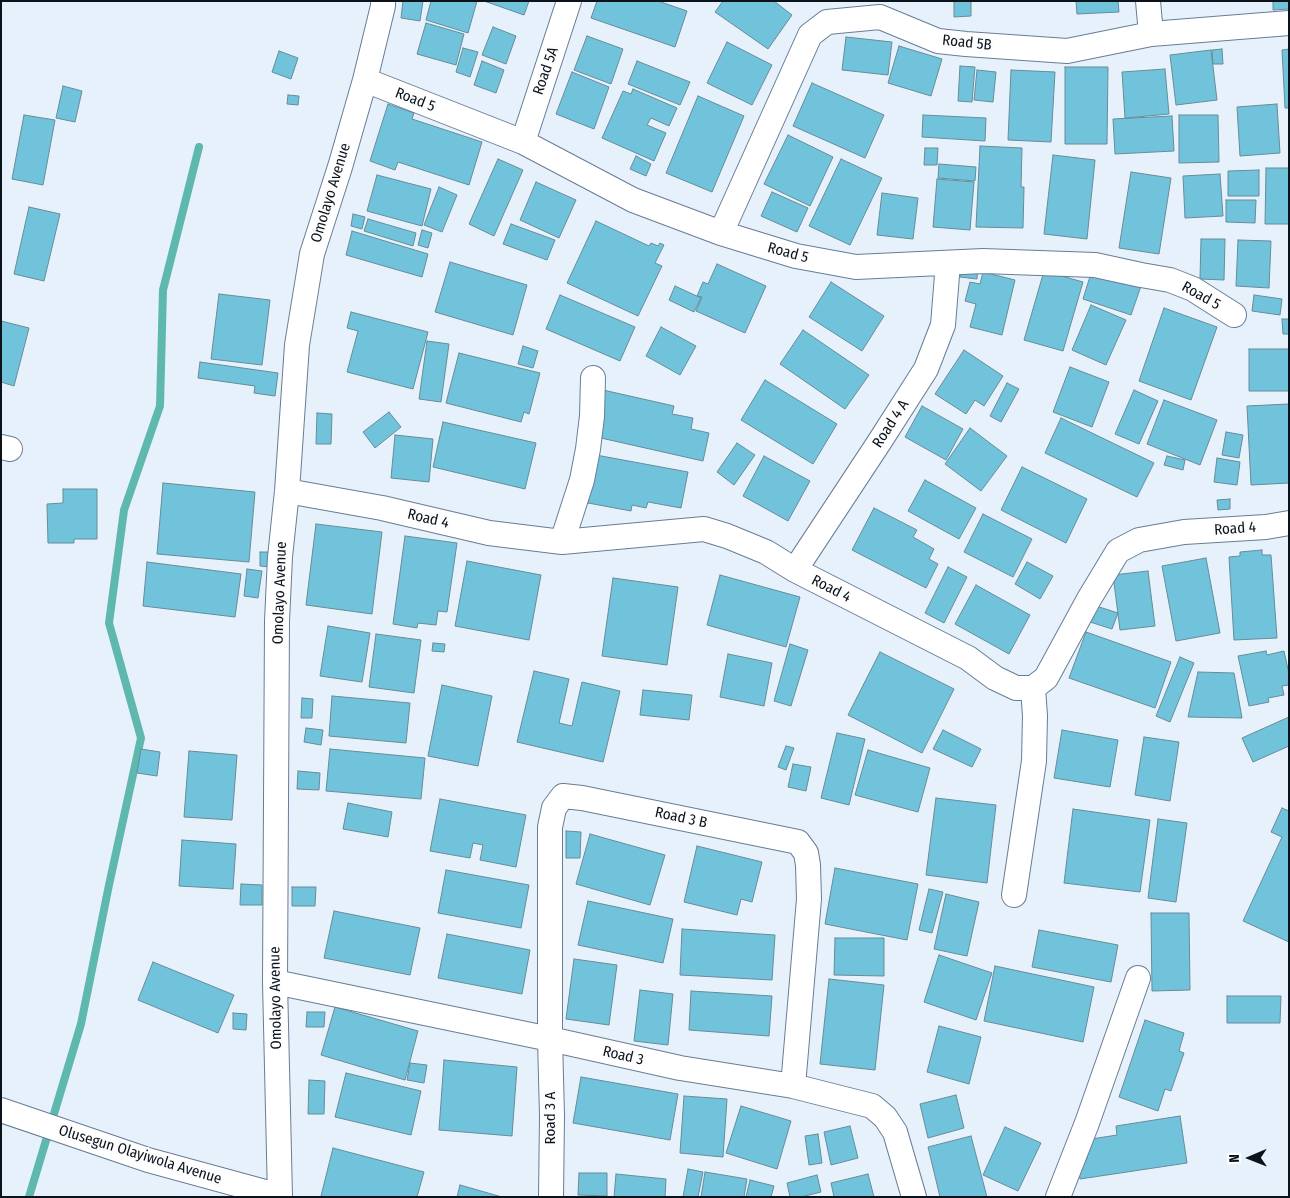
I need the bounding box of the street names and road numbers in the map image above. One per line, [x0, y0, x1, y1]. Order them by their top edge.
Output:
street label: Road 5B [941, 31, 993, 55]
street label: Road 5A [529, 45, 563, 97]
street label: Road 5 [392, 84, 438, 116]
street label: Omolayo Avenue [307, 141, 355, 245]
street label: Road 5 [766, 239, 810, 267]
street label: Road 5 [1178, 278, 1224, 314]
street label: Road 4 A [869, 397, 913, 451]
street label: Road 4 [406, 506, 450, 532]
street label: Road 4 [1213, 519, 1257, 539]
street label: Omolayo Avenue [269, 541, 291, 645]
street label: Road 4 [808, 571, 854, 607]
street label: Road 3 B [653, 804, 709, 832]
street label: Omolayo Avenue [266, 946, 286, 1050]
street label: Road 3 [601, 1043, 645, 1069]
street label: Road 3 A [542, 1092, 560, 1144]
street label: Olusegun Olayiwola Avenue [56, 1122, 224, 1188]

